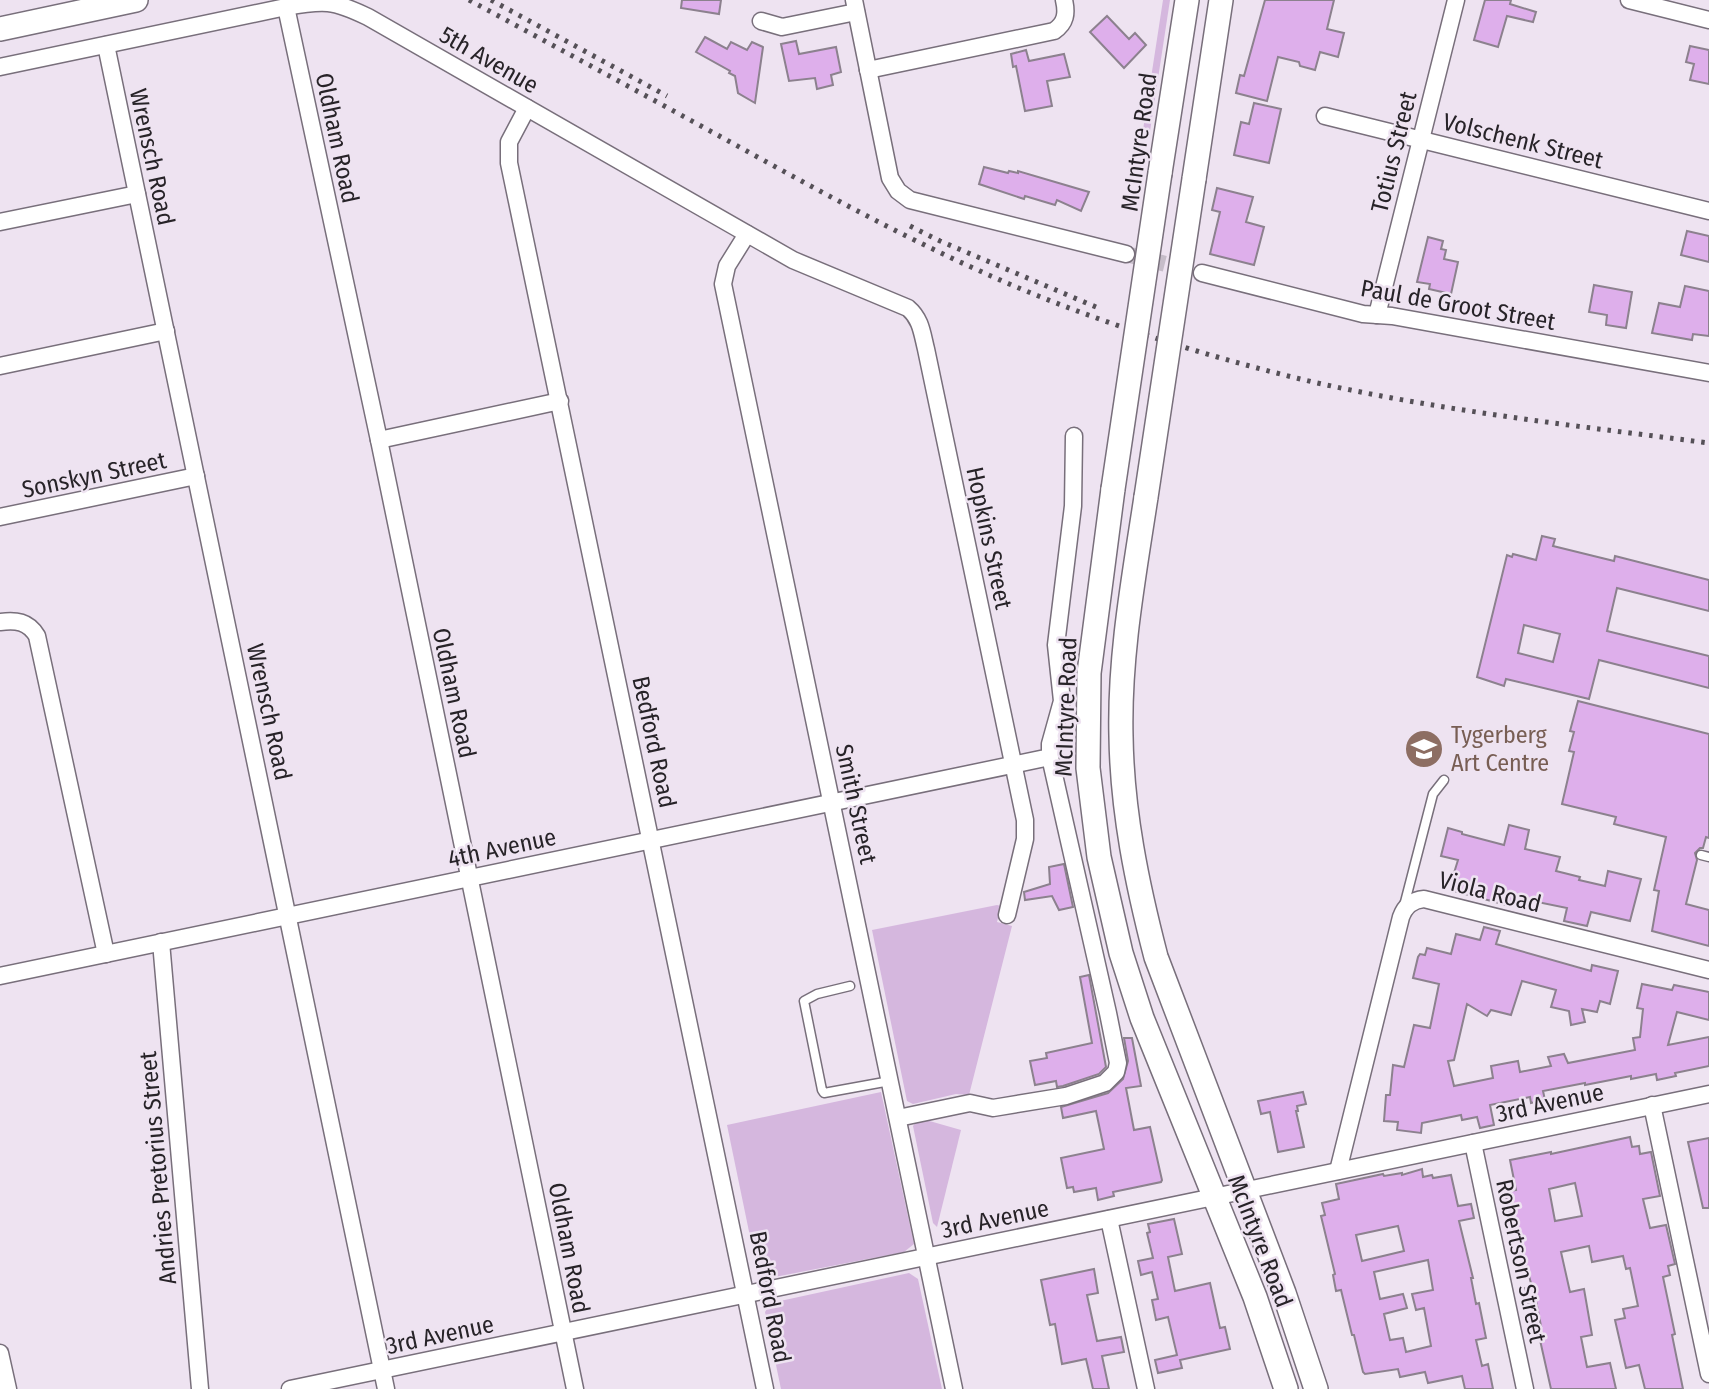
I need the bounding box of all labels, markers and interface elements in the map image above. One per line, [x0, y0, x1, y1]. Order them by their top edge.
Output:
street label: 5th Avenue [435, 21, 543, 99]
street label: Oldham Road [310, 70, 364, 206]
street label: McIntyre Road [1115, 71, 1163, 213]
street label: Wrensch Road [124, 86, 180, 228]
street label: Totius Street [1365, 88, 1423, 215]
street label: Volschenk Street [1440, 108, 1606, 174]
street label: Paul de Groot Street [1358, 274, 1558, 336]
street label: Sonskyn Street [19, 446, 169, 504]
street label: Hopkins Street [960, 464, 1018, 612]
street label: Oldham Road [427, 625, 481, 761]
street label: McIntyre Road [1050, 637, 1082, 777]
street label: Wrensch Road [241, 641, 297, 783]
street label: Bedford Road [626, 674, 682, 810]
place label: Tygerberg Art Centre [1451, 721, 1549, 777]
school or university icon: Tygerberg Art Centre [1403, 728, 1445, 770]
street label: Smith Street [830, 742, 882, 867]
street label: 4th Avenue [445, 823, 559, 873]
street label: Viola Road [1436, 866, 1544, 918]
street label: Andries Pretorius Street [134, 1050, 182, 1286]
street label: 3rd Avenue [1494, 1078, 1606, 1128]
street label: McIntyre Road [1222, 1171, 1298, 1311]
street label: Robertson Street [1490, 1177, 1552, 1345]
street label: Oldham Road [543, 1180, 595, 1316]
street label: 3rd Avenue [939, 1194, 1051, 1244]
street label: Bedford Road [744, 1229, 796, 1365]
street label: 3rd Avenue [384, 1310, 496, 1360]

